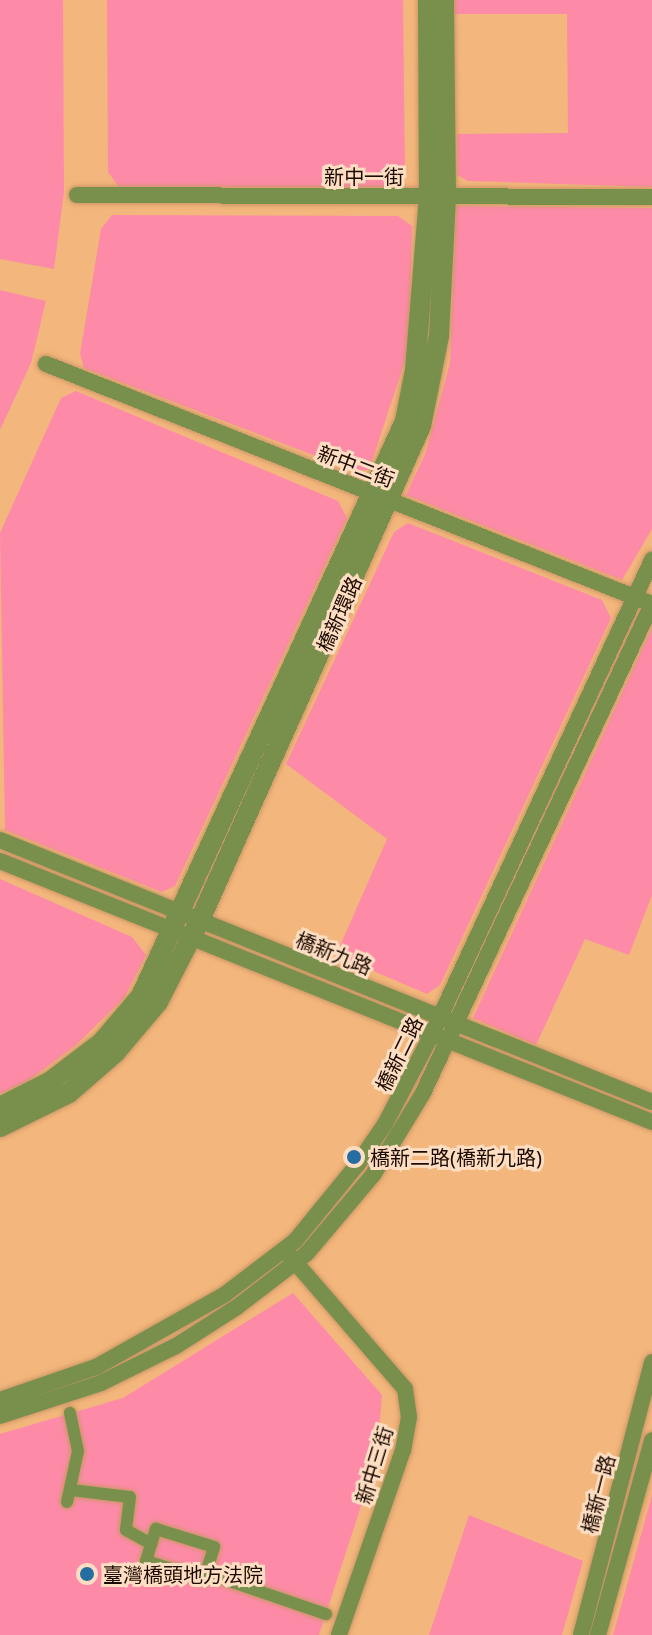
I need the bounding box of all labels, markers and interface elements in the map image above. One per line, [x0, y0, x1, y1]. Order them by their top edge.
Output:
street label: 新中一街 [324, 164, 404, 188]
street label: 新中二街 [314, 440, 398, 492]
street label: 橋新環路 [312, 573, 366, 655]
street label: 橋新九路 [292, 927, 376, 979]
street label: 橋新二路 [371, 1013, 427, 1095]
place label: 橋新二路(橋新九路) [370, 1145, 542, 1169]
marker: 橋新二路(橋新九路) [345, 1148, 363, 1166]
street label: 新中三街 [351, 1423, 397, 1507]
street label: 橋新一路 [577, 1452, 619, 1536]
place label: 臺灣橋頭地方法院 [103, 1562, 263, 1586]
marker: 臺灣橋頭地方法院 [78, 1565, 96, 1583]

